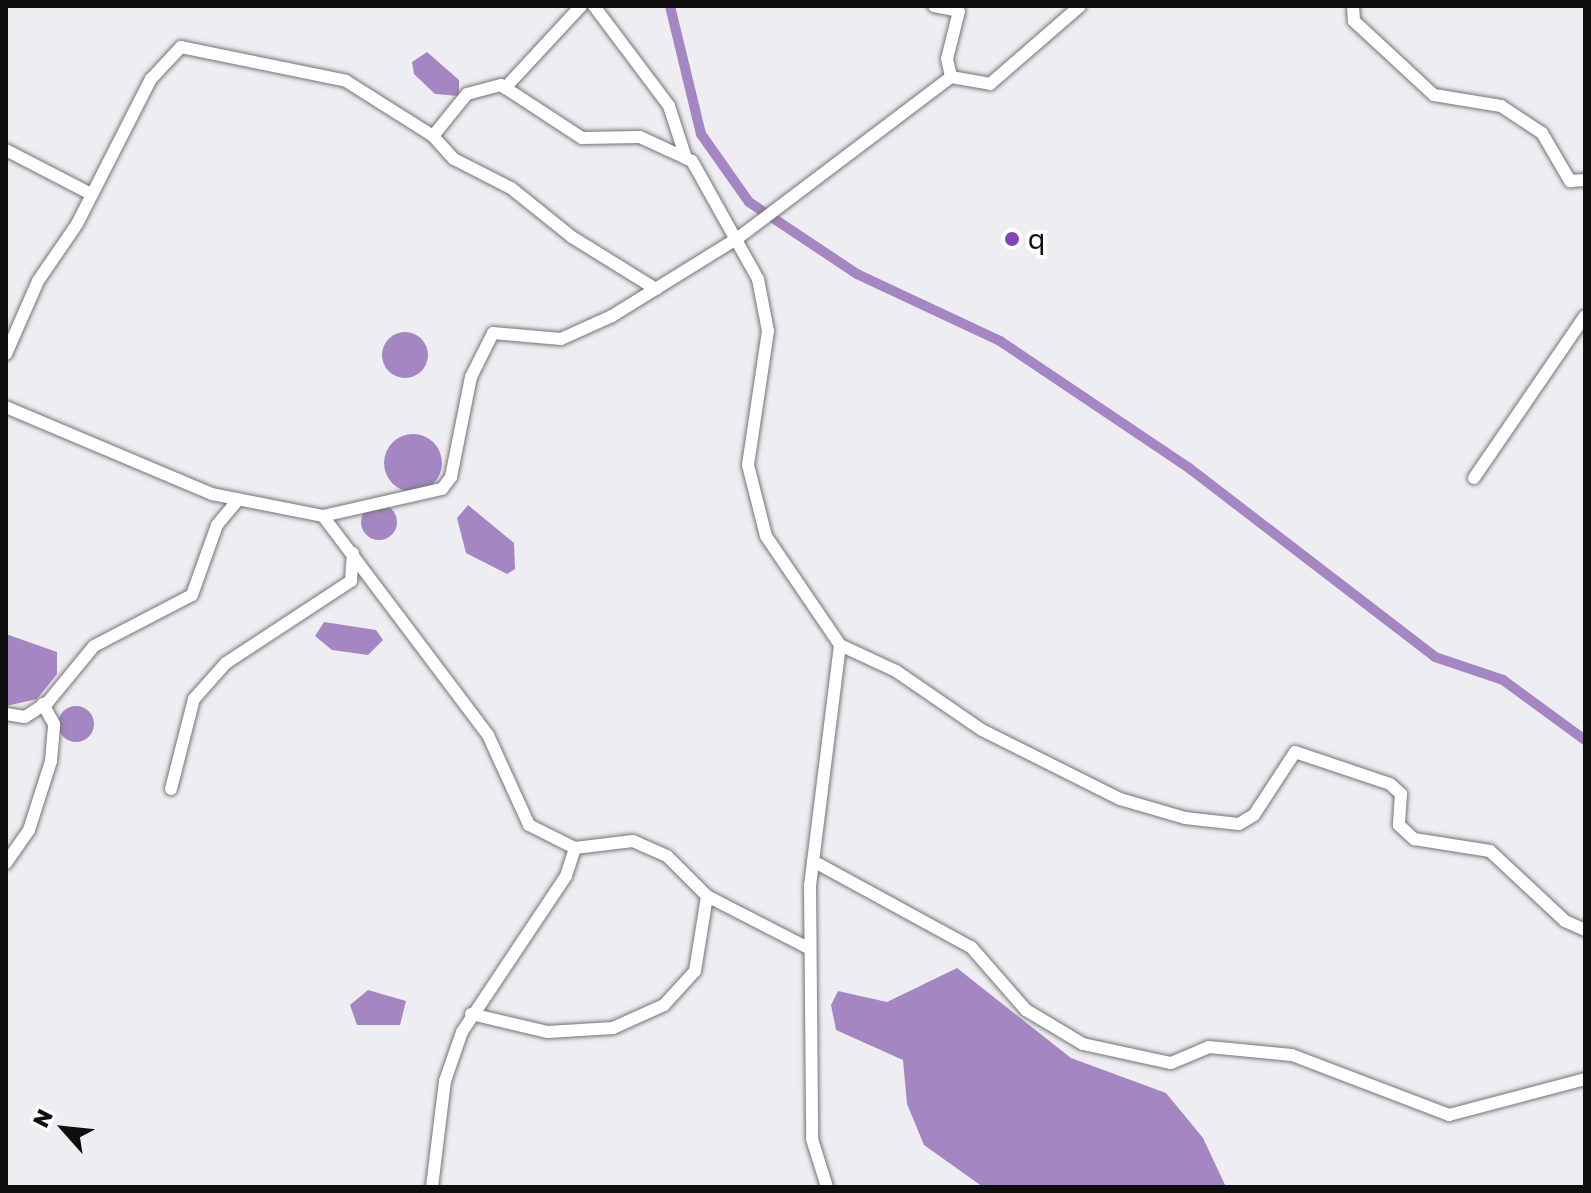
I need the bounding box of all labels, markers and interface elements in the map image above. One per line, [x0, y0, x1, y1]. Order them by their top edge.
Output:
place label: q [1028, 222, 1045, 256]
marker: q [1003, 230, 1021, 248]
north arrow [24, 1089, 104, 1169]
text: N [26, 1104, 58, 1131]

